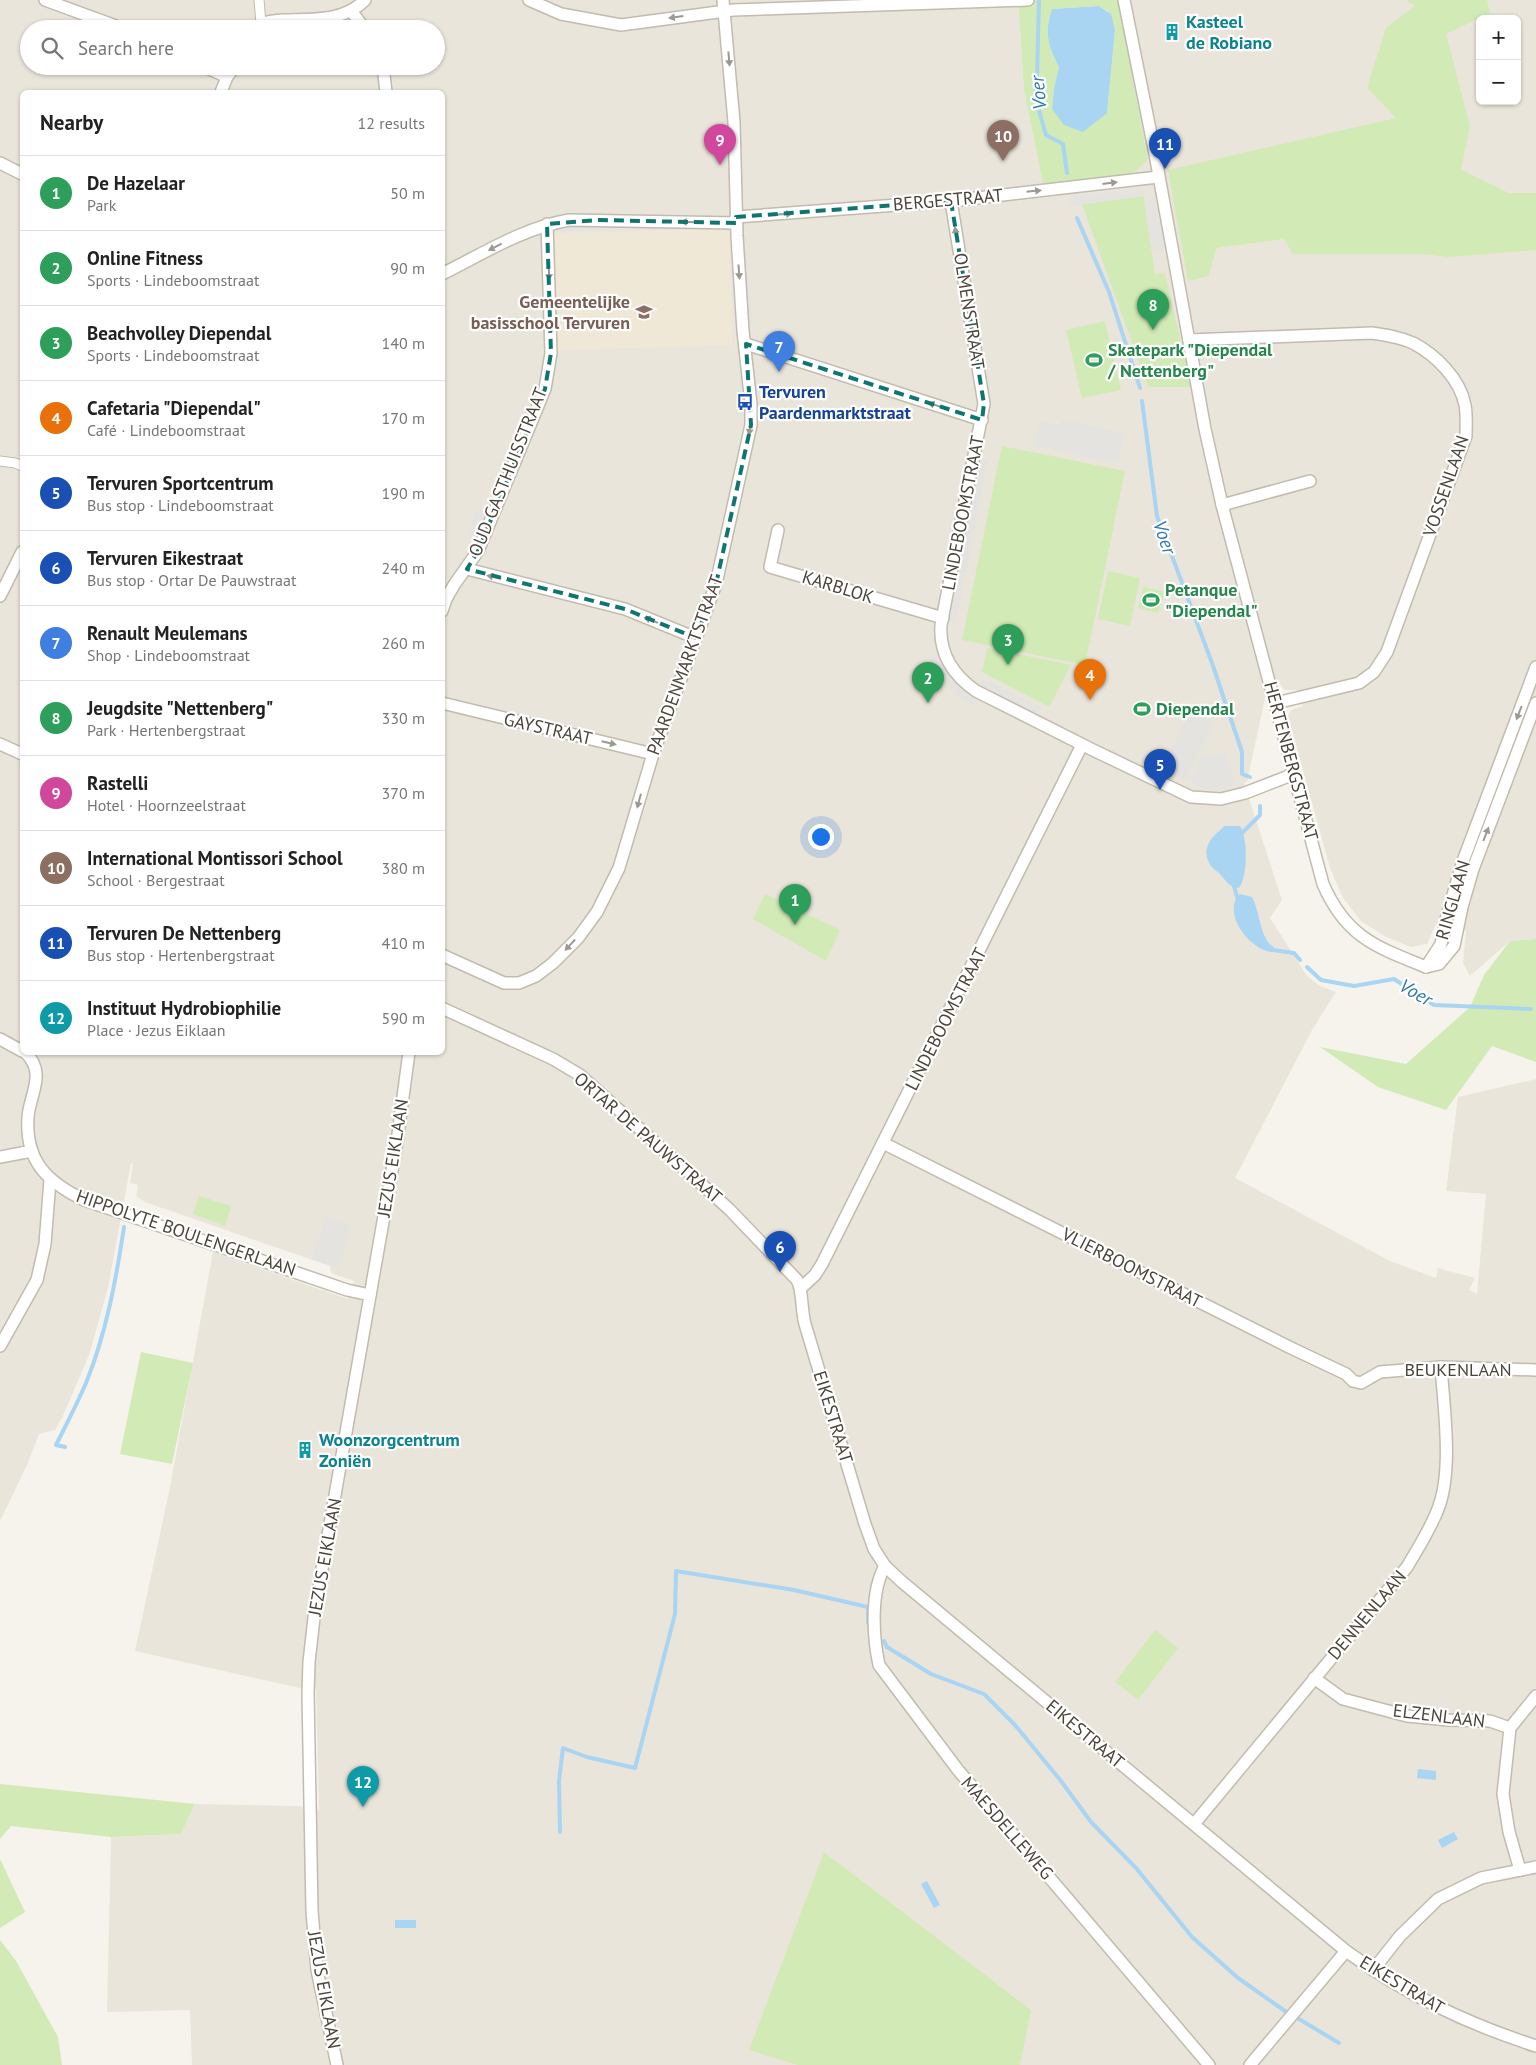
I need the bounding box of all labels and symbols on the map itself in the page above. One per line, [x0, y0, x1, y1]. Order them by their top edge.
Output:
place label: Kasteel de Robiano [1186, 10, 1272, 54]
one-way arrow [668, 13, 684, 21]
building icon: Kasteel de Robiano [1162, 22, 1182, 42]
one-way arrow [725, 52, 733, 68]
water label: Voer [1024, 73, 1051, 111]
pin: 10 [987, 120, 1019, 161]
pin: 9 [704, 124, 736, 165]
pin: 11 [1149, 128, 1181, 169]
one-way arrow [1102, 179, 1118, 187]
street label: BERGESTRAAT [892, 183, 1004, 216]
one-way arrow [1026, 187, 1042, 195]
one-way arrow [777, 209, 793, 217]
one-way arrow [679, 218, 695, 226]
one-way arrow [952, 226, 960, 242]
one-way arrow [488, 243, 502, 251]
street label: OLMENSTRAAT [949, 251, 990, 371]
one-way arrow [735, 264, 743, 280]
one-way arrow [545, 265, 553, 281]
pin: 8 [1137, 289, 1169, 330]
place label: Gemeentelijke basisschool Tervuren [471, 290, 630, 334]
school or university icon: Gemeentelijke basisschool Tervuren [634, 302, 654, 322]
pin: 7 [763, 331, 795, 372]
place label: Skatepark "Diependal / Nettenberg" [1107, 338, 1273, 382]
sports icon: Skatepark "Diependal / Nettenberg" [1084, 350, 1104, 370]
place label: Tervuren Paardenmarktstraat [759, 380, 912, 424]
street label: OUD GASTHUISSTRAAT [463, 384, 552, 560]
bus stop icon: Tervuren Paardenmarktstraat [735, 392, 755, 412]
one-way arrow [927, 401, 942, 409]
one-way arrow [746, 420, 754, 436]
street label: VOSSENLAAN [1417, 432, 1474, 540]
street label: LINDEBOOMSTRAAT [936, 434, 989, 592]
water label: Voer [1148, 517, 1182, 559]
street label: KARBLOK [800, 565, 877, 608]
street label: PAARDENMARKTSTRAAT [641, 572, 728, 758]
one-way arrow [487, 573, 502, 581]
place label: Petanque "Diependal" [1165, 578, 1258, 622]
sports icon: Petanque "Diependal" [1141, 590, 1161, 610]
one-way arrow [644, 615, 658, 623]
pin: 3 [992, 624, 1024, 665]
pin: 4 [1074, 659, 1106, 700]
pin: 2 [912, 662, 944, 703]
street label: HERTENBERGSTRAAT [1259, 679, 1324, 843]
place label: Diependal [1156, 697, 1235, 720]
sports icon: Diependal [1132, 699, 1152, 719]
one-way arrow [1515, 705, 1522, 720]
street label: GAYSTRAAT [502, 707, 595, 750]
one-way arrow [602, 739, 617, 747]
pin: 5 [1144, 749, 1176, 790]
one-way arrow [635, 793, 643, 808]
your location [808, 824, 834, 850]
one-way arrow [1483, 827, 1491, 841]
street label: RINGLAAN [1430, 857, 1475, 942]
pin: 1 [779, 884, 811, 925]
one-way arrow [564, 939, 576, 951]
street label: LINDEBOOMSTRAAT [900, 944, 991, 1094]
water label: Voer [1395, 973, 1438, 1012]
street label: ORTAR DE PAUWSTRAAT [570, 1067, 727, 1208]
street label: JEZUS EIKLAAN [372, 1097, 413, 1220]
street label: HIPPOLYTE BOULENGERLAAN [73, 1184, 299, 1281]
street label: VLIERBOOMSTRAAT [1057, 1222, 1206, 1313]
pin: 6 [764, 1231, 796, 1272]
street label: BEUKENLAAN [1404, 1358, 1512, 1381]
street label: EIKESTRAAT [809, 1368, 858, 1466]
place label: Woonzorgcentrum Zoniën [319, 1428, 460, 1472]
building icon: Woonzorgcentrum Zoniën [295, 1440, 315, 1460]
street label: JEZUS EIKLAAN [303, 1496, 346, 1619]
street label: DENNENLAAN [1322, 1565, 1411, 1664]
street label: EIKESTRAAT [1041, 1694, 1129, 1773]
street label: ELZENLAAN [1392, 1698, 1486, 1733]
pin: 12 [347, 1766, 379, 1807]
street label: MAESDELLEWEG [956, 1771, 1058, 1884]
street label: JEZUS EIKLAAN [303, 1928, 346, 2051]
street label: EIKESTRAAT [1356, 1950, 1449, 2019]

